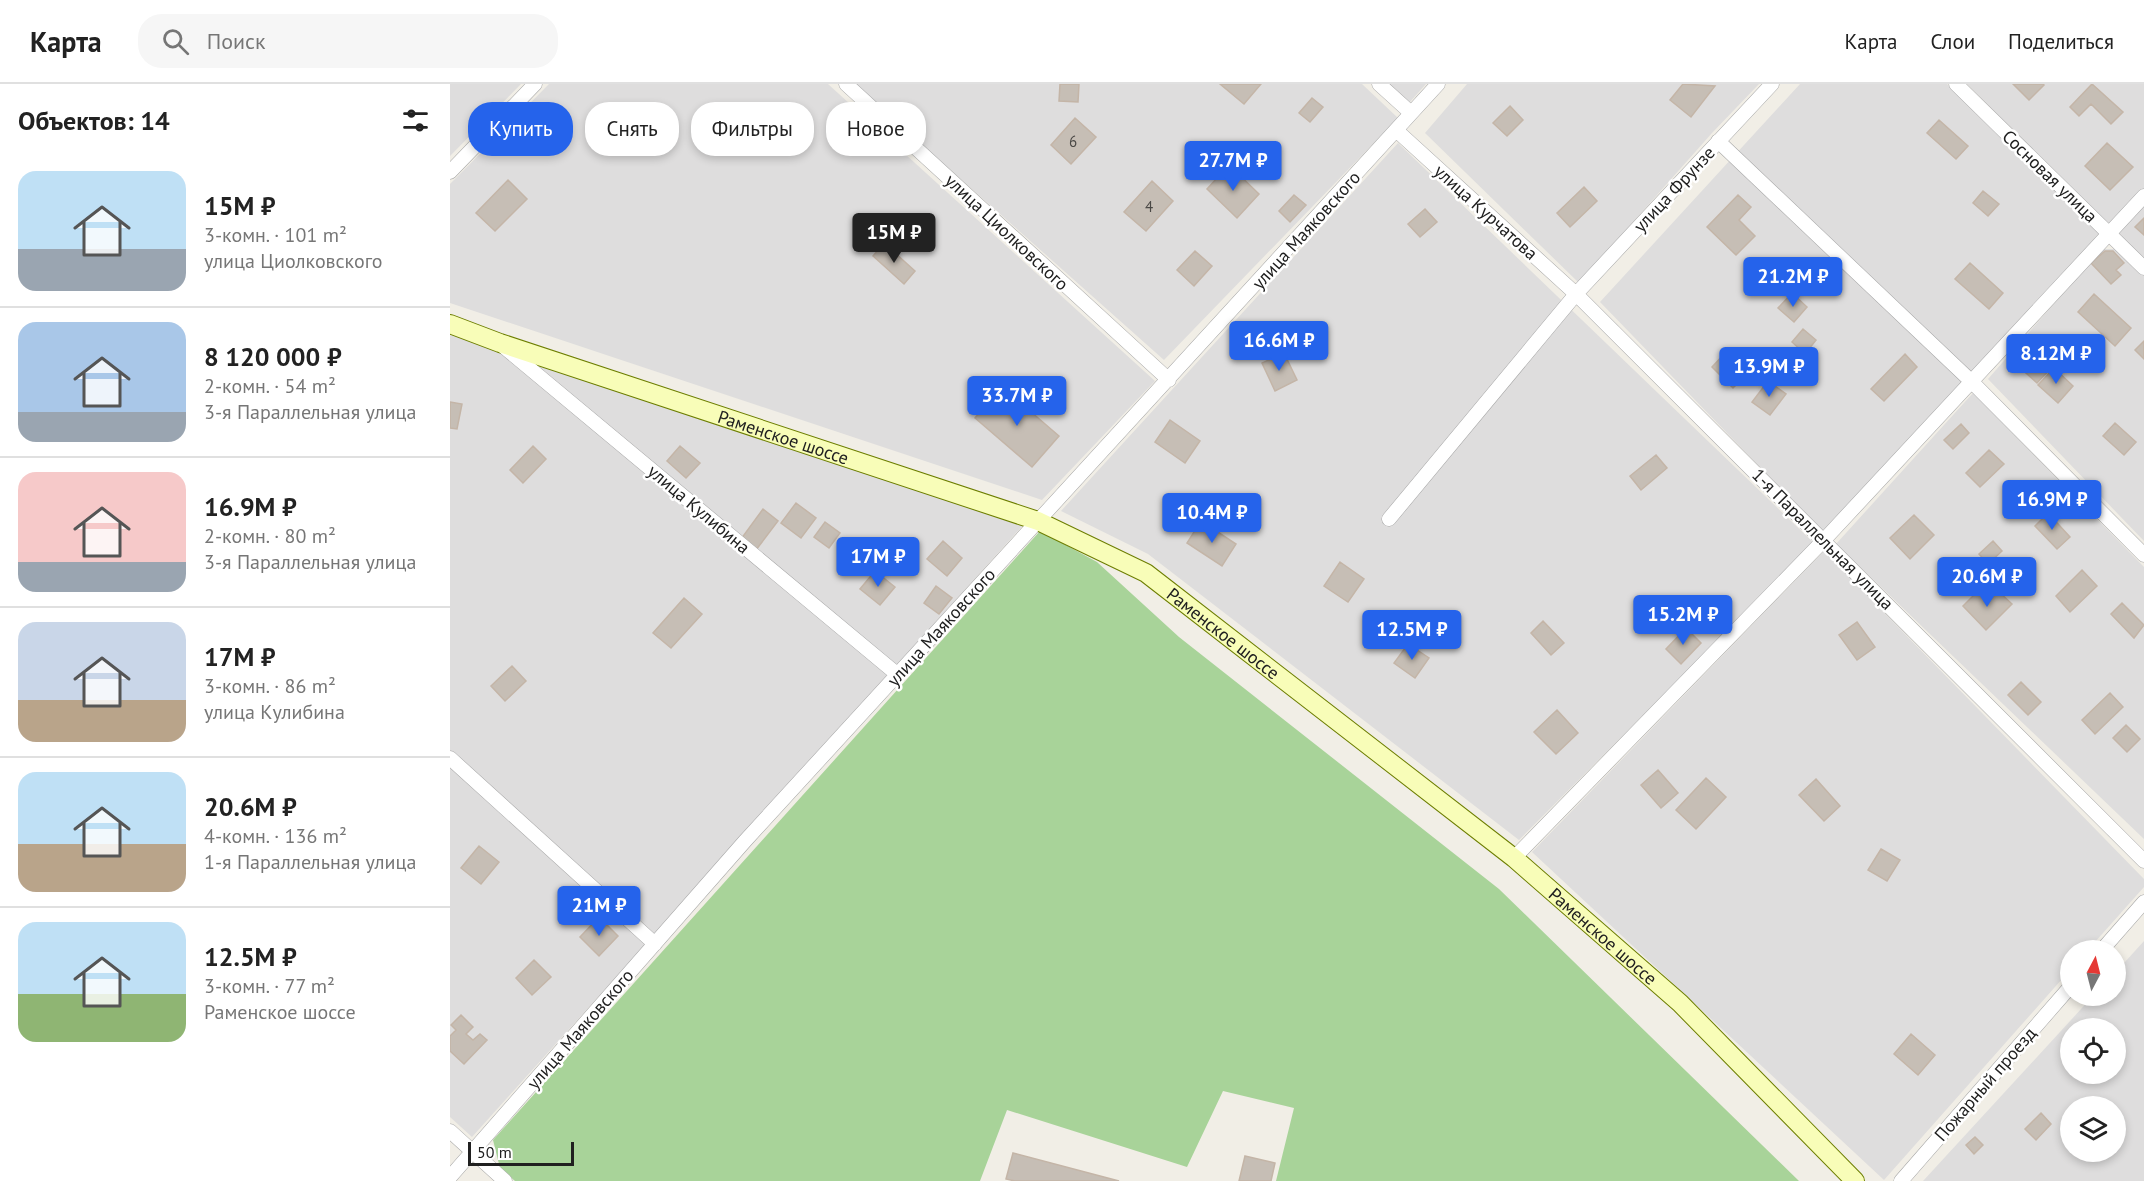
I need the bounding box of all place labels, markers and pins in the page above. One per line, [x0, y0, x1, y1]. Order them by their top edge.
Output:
pin: 27.7M ₽ [1178, 141, 1288, 192]
pin: 15M ₽ [852, 213, 936, 264]
pin: 21.2M ₽ [1738, 257, 1848, 308]
pin: 16.6M ₽ [1224, 321, 1334, 372]
pin: 8.12M ₽ [2001, 334, 2111, 385]
pin: 13.9M ₽ [1714, 347, 1824, 398]
pin: 33.7M ₽ [962, 376, 1072, 427]
pin: 16.9M ₽ [1997, 480, 2107, 531]
pin: 10.4M ₽ [1157, 493, 1267, 544]
pin: 17M ₽ [836, 537, 920, 588]
pin: 20.6M ₽ [1932, 557, 2042, 608]
pin: 15.2M ₽ [1628, 595, 1738, 646]
pin: 12.5M ₽ [1357, 610, 1467, 661]
pin: 21M ₽ [557, 886, 641, 937]

